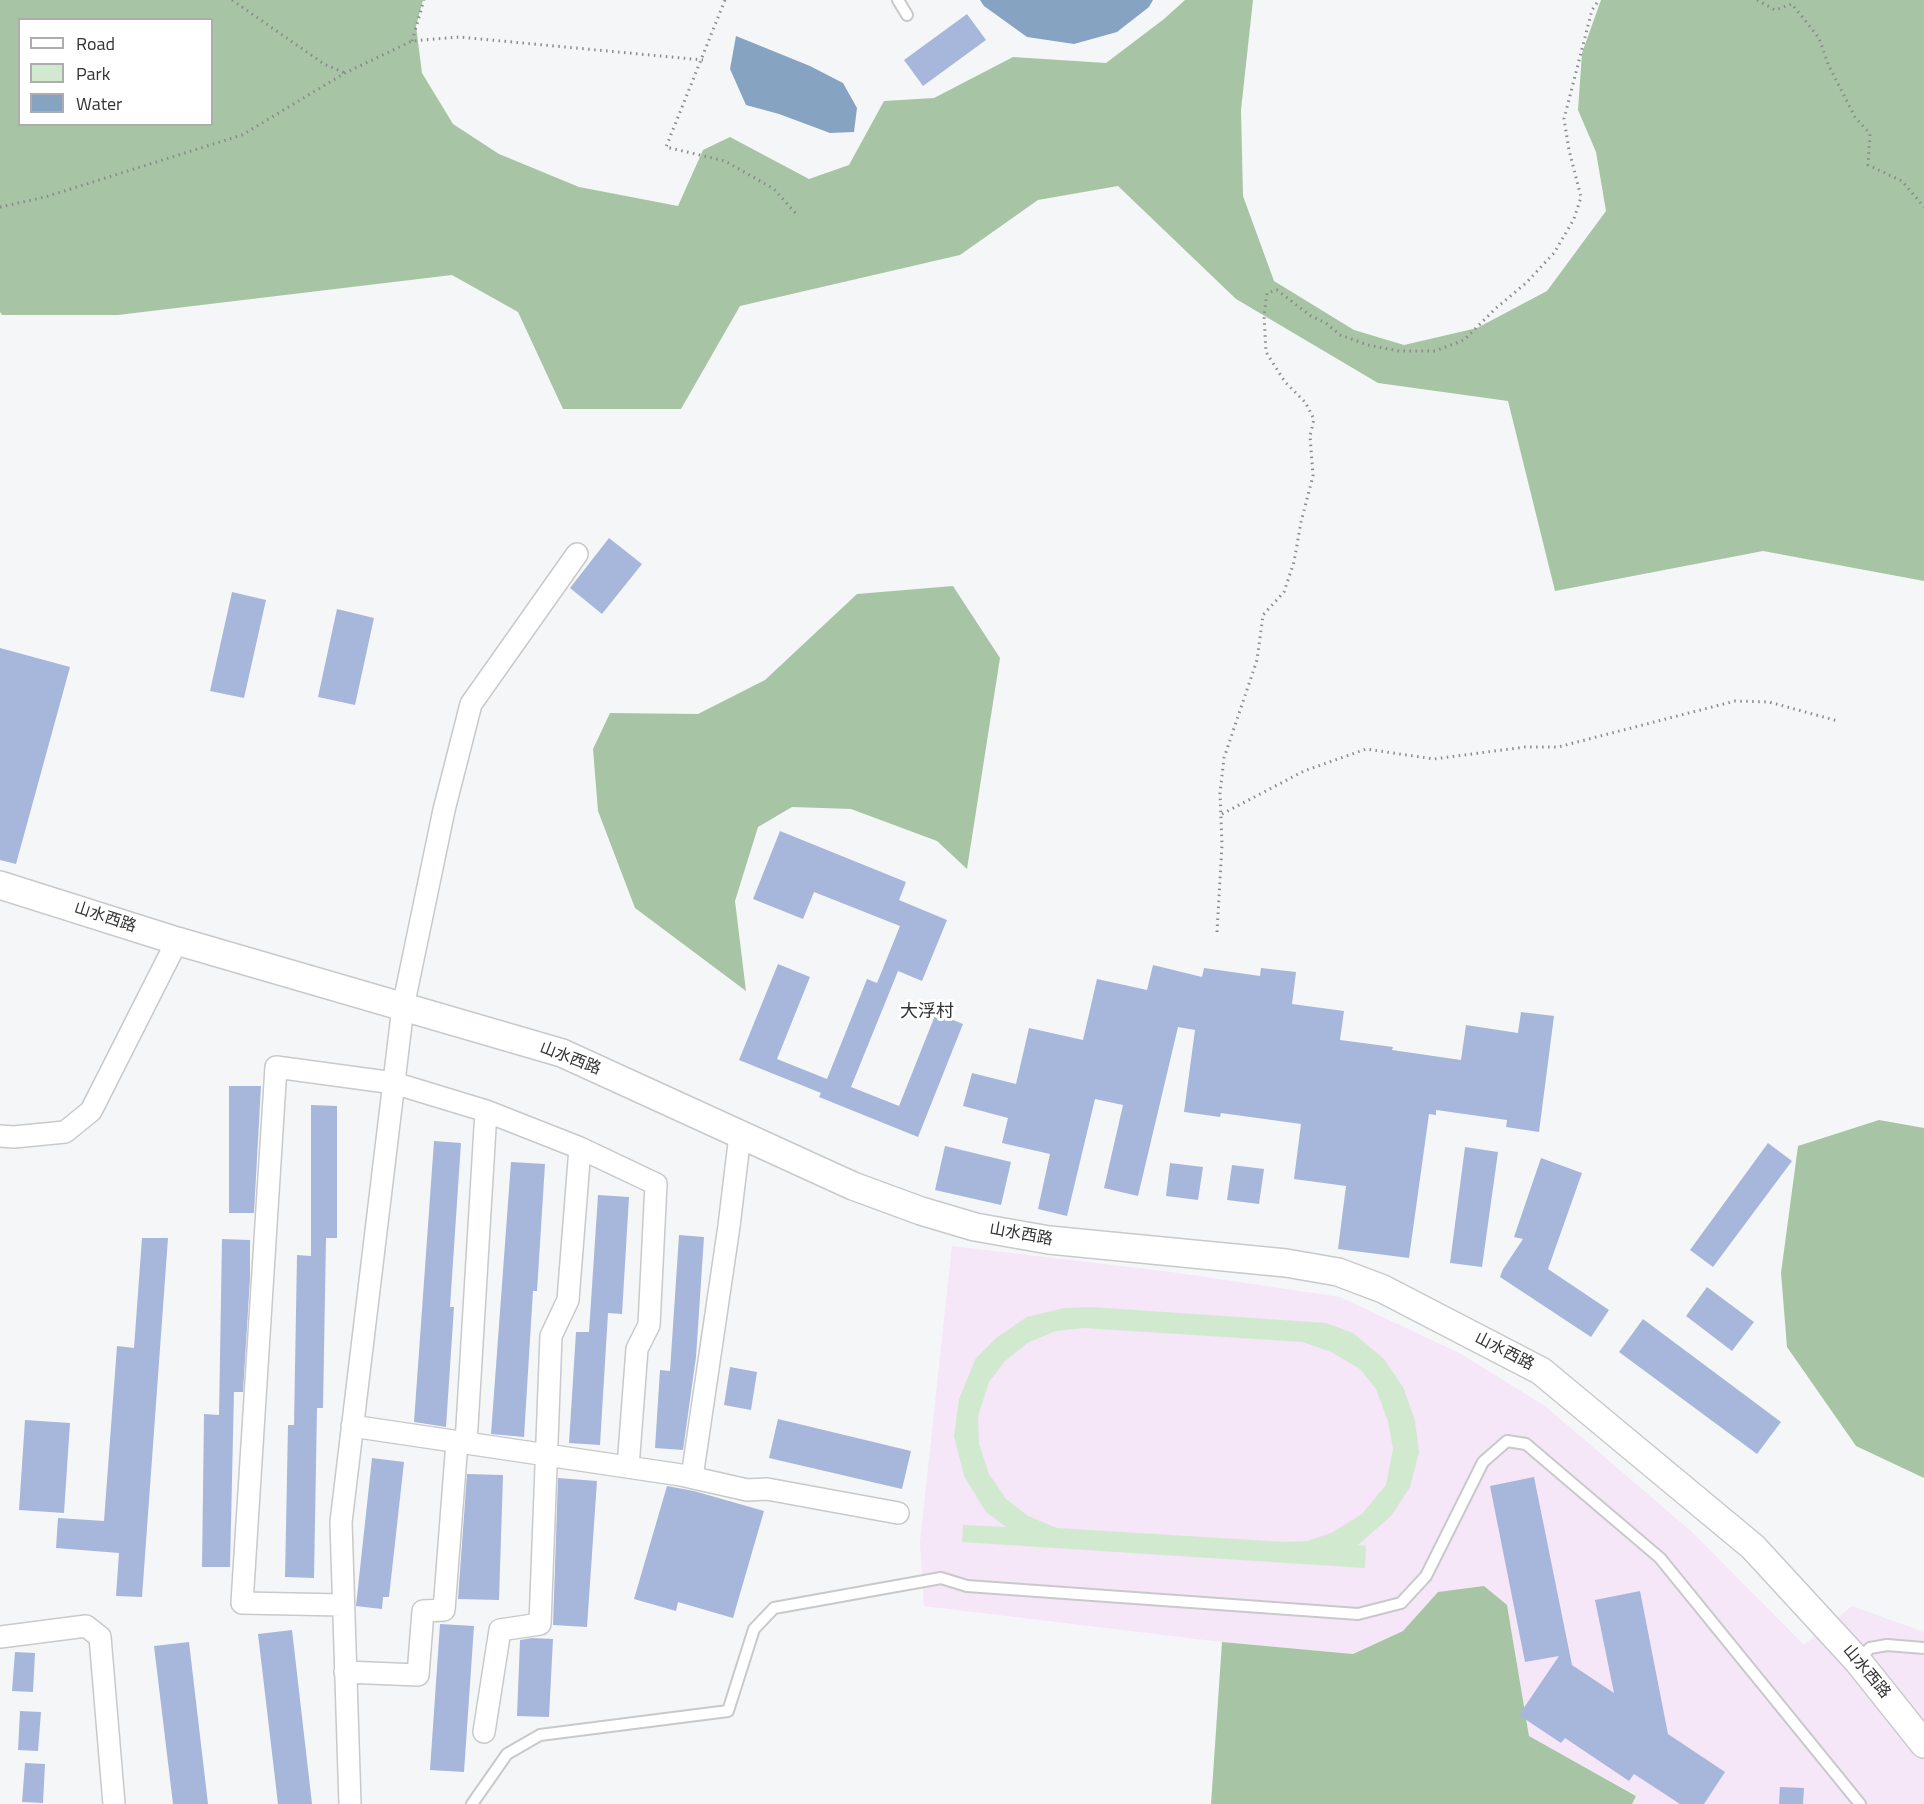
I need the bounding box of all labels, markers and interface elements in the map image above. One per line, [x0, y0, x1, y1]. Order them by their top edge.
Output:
legend [18, 18, 213, 126]
text: Road [76, 30, 115, 57]
text: Park [76, 60, 110, 87]
text: Water [76, 90, 122, 117]
street label: 山水西路 [72, 899, 138, 937]
district label: 大浮村 [900, 1002, 954, 1024]
street label: 山水西路 [537, 1039, 603, 1079]
street label: 山水西路 [988, 1220, 1054, 1250]
street label: 山水西路 [1471, 1329, 1537, 1375]
street label: 山水西路 [1838, 1641, 1894, 1703]

